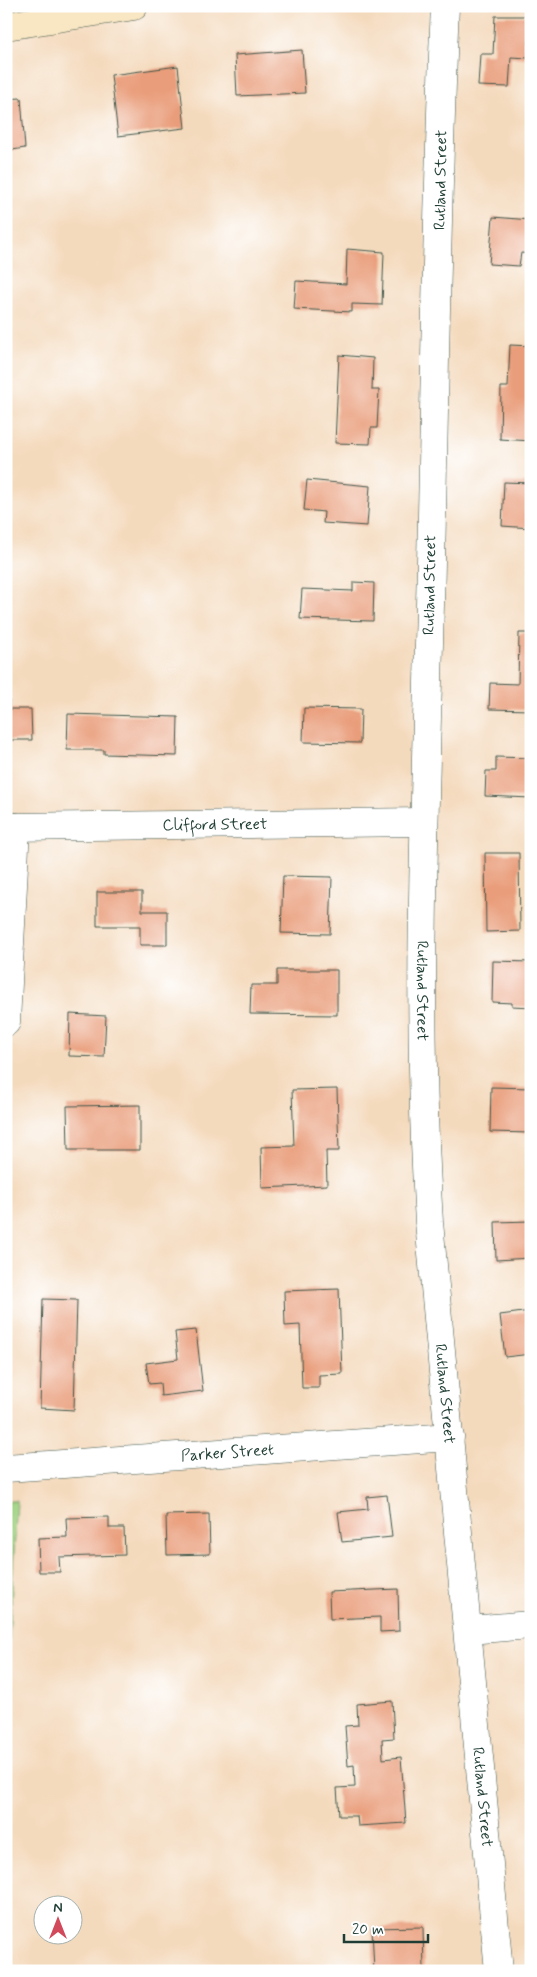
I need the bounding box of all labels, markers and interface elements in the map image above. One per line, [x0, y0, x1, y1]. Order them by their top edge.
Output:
street label: Rutland Street [430, 129, 452, 230]
street label: Rutland Street [419, 534, 441, 635]
street label: Clifford Street [162, 813, 268, 837]
street label: Rutland Street [412, 940, 433, 1042]
street label: Rutland Street [430, 1343, 460, 1445]
street label: Parker Street [180, 1439, 275, 1466]
street label: Rutland Street [468, 1746, 498, 1849]
north arrow [32, 1894, 82, 1944]
text: N [53, 1899, 63, 1917]
scale bar [344, 1912, 428, 1944]
text: 20 m [352, 1920, 384, 1940]

